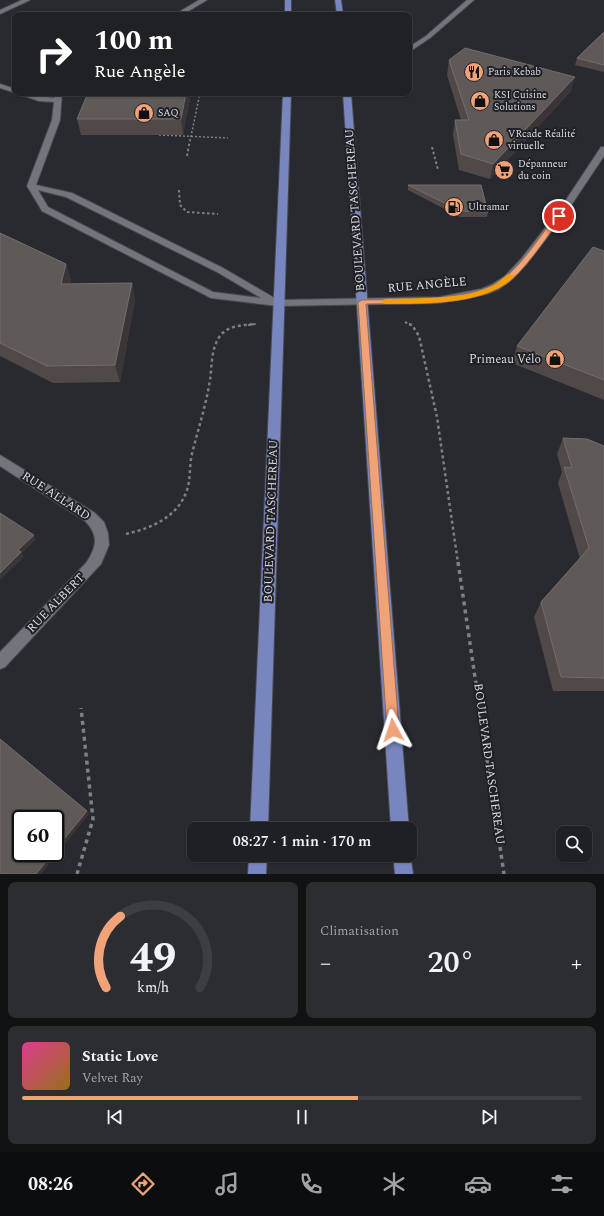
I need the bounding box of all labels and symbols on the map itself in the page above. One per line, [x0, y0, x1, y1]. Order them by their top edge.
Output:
restaurant icon: Paris Kebab [463, 61, 485, 83]
place label: Paris Kebab [488, 64, 541, 80]
place label: KSI Cuisine Solutions [494, 87, 547, 115]
shop icon: KSI Cuisine Solutions [469, 90, 491, 112]
shop icon: SAQ [133, 102, 155, 124]
place label: SAQ [158, 105, 179, 121]
place label: VRcade Réalité virtuelle [507, 126, 576, 154]
street label: BOULEVARD TASCHEREAU [340, 128, 370, 292]
shop icon: VRcade Réalité virtuelle [483, 129, 505, 151]
place label: Dépanneur du coin [518, 156, 567, 184]
supermarket icon: Dépanneur du coin [493, 159, 515, 181]
fuel station icon: Ultramar [443, 196, 465, 218]
place label: Ultramar [468, 199, 509, 215]
pin [542, 199, 576, 233]
street label: RUE ANGÈLE [387, 272, 467, 298]
shop icon: Primeau Vélo [544, 348, 566, 370]
place label: Primeau Vélo [469, 350, 541, 369]
street label: BOULEVARD TASCHEREAU [259, 439, 283, 603]
street label: RUE ALLARD [18, 467, 94, 525]
street label: RUE ALBERT [23, 569, 89, 637]
street label: BOULEVARD TASCHEREAU [468, 682, 510, 846]
position arrow [372, 709, 414, 751]
speed limit sign: 60 [12, 810, 64, 862]

